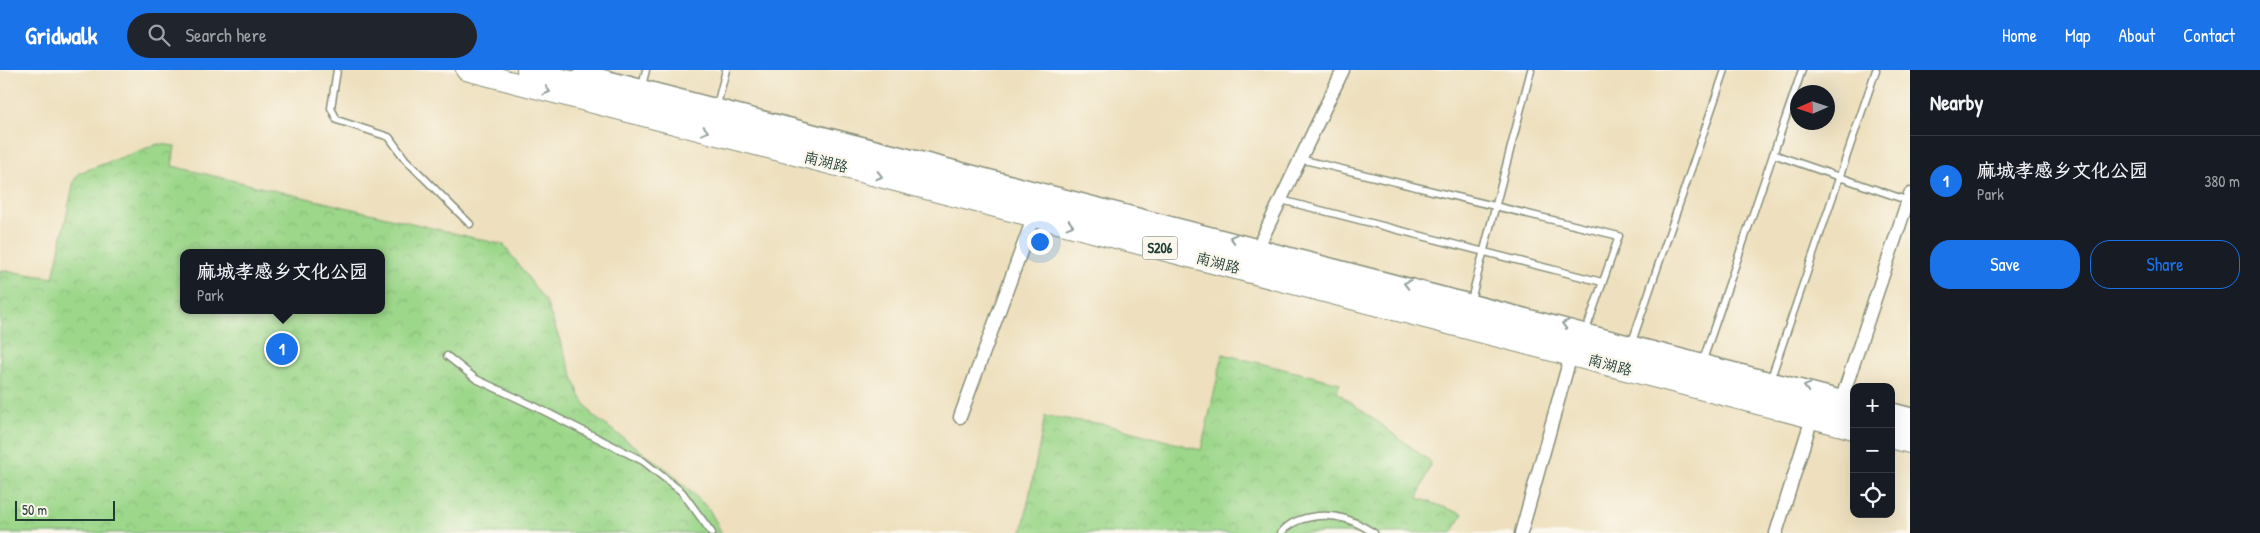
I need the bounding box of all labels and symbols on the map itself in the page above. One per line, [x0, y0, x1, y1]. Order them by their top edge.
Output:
one-way arrow [543, 85, 552, 96]
north arrow [1790, 85, 1835, 130]
one-way arrow [700, 125, 709, 136]
street label: 南湖路 [802, 146, 851, 177]
one-way arrow [875, 170, 883, 180]
one-way arrow [1066, 219, 1075, 230]
your location [1027, 229, 1053, 255]
one-way arrow [1230, 234, 1238, 244]
road number: S206 [1142, 237, 1178, 260]
street label: 南湖路 [1194, 247, 1243, 278]
one-way arrow [1404, 279, 1412, 289]
one-way arrow [1561, 320, 1569, 330]
pin: 1 [266, 330, 298, 368]
street label: 南湖路 [1586, 349, 1635, 380]
one-way arrow [1803, 383, 1811, 393]
scale bar [15, 498, 115, 521]

